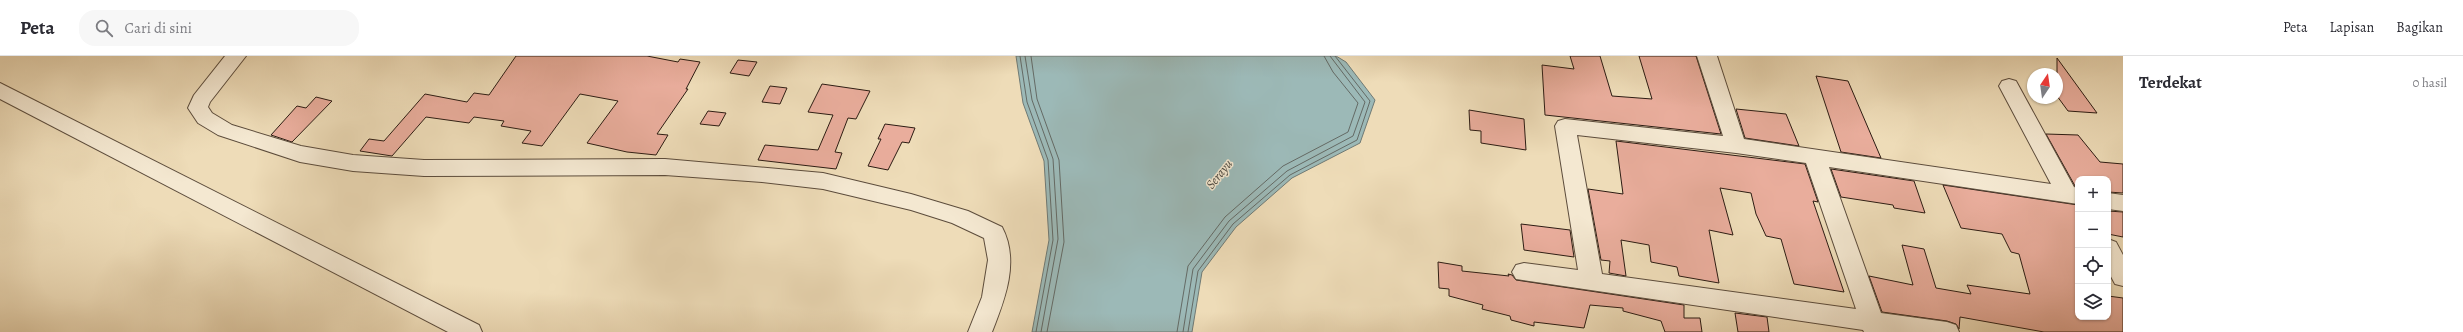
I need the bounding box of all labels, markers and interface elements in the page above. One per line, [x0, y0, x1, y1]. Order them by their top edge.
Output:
search box [79, 10, 359, 46]
text: Peta [20, 15, 55, 41]
icon: search [93, 17, 115, 39]
text: Cari di sini [125, 18, 192, 38]
text: Peta [2283, 18, 2307, 37]
text: Lapisan [2329, 18, 2374, 37]
text: Bagikan [2396, 18, 2443, 37]
north arrow [2027, 68, 2063, 104]
text: Terdekat [2139, 71, 2202, 94]
text: 0 hasil [2412, 74, 2447, 91]
water label: Serayu [1202, 156, 1236, 192]
map controls [2075, 176, 2111, 320]
button: + [2075, 176, 2111, 212]
button: − [2075, 212, 2111, 248]
button: locate [2075, 248, 2111, 284]
button: layers [2075, 284, 2111, 320]

